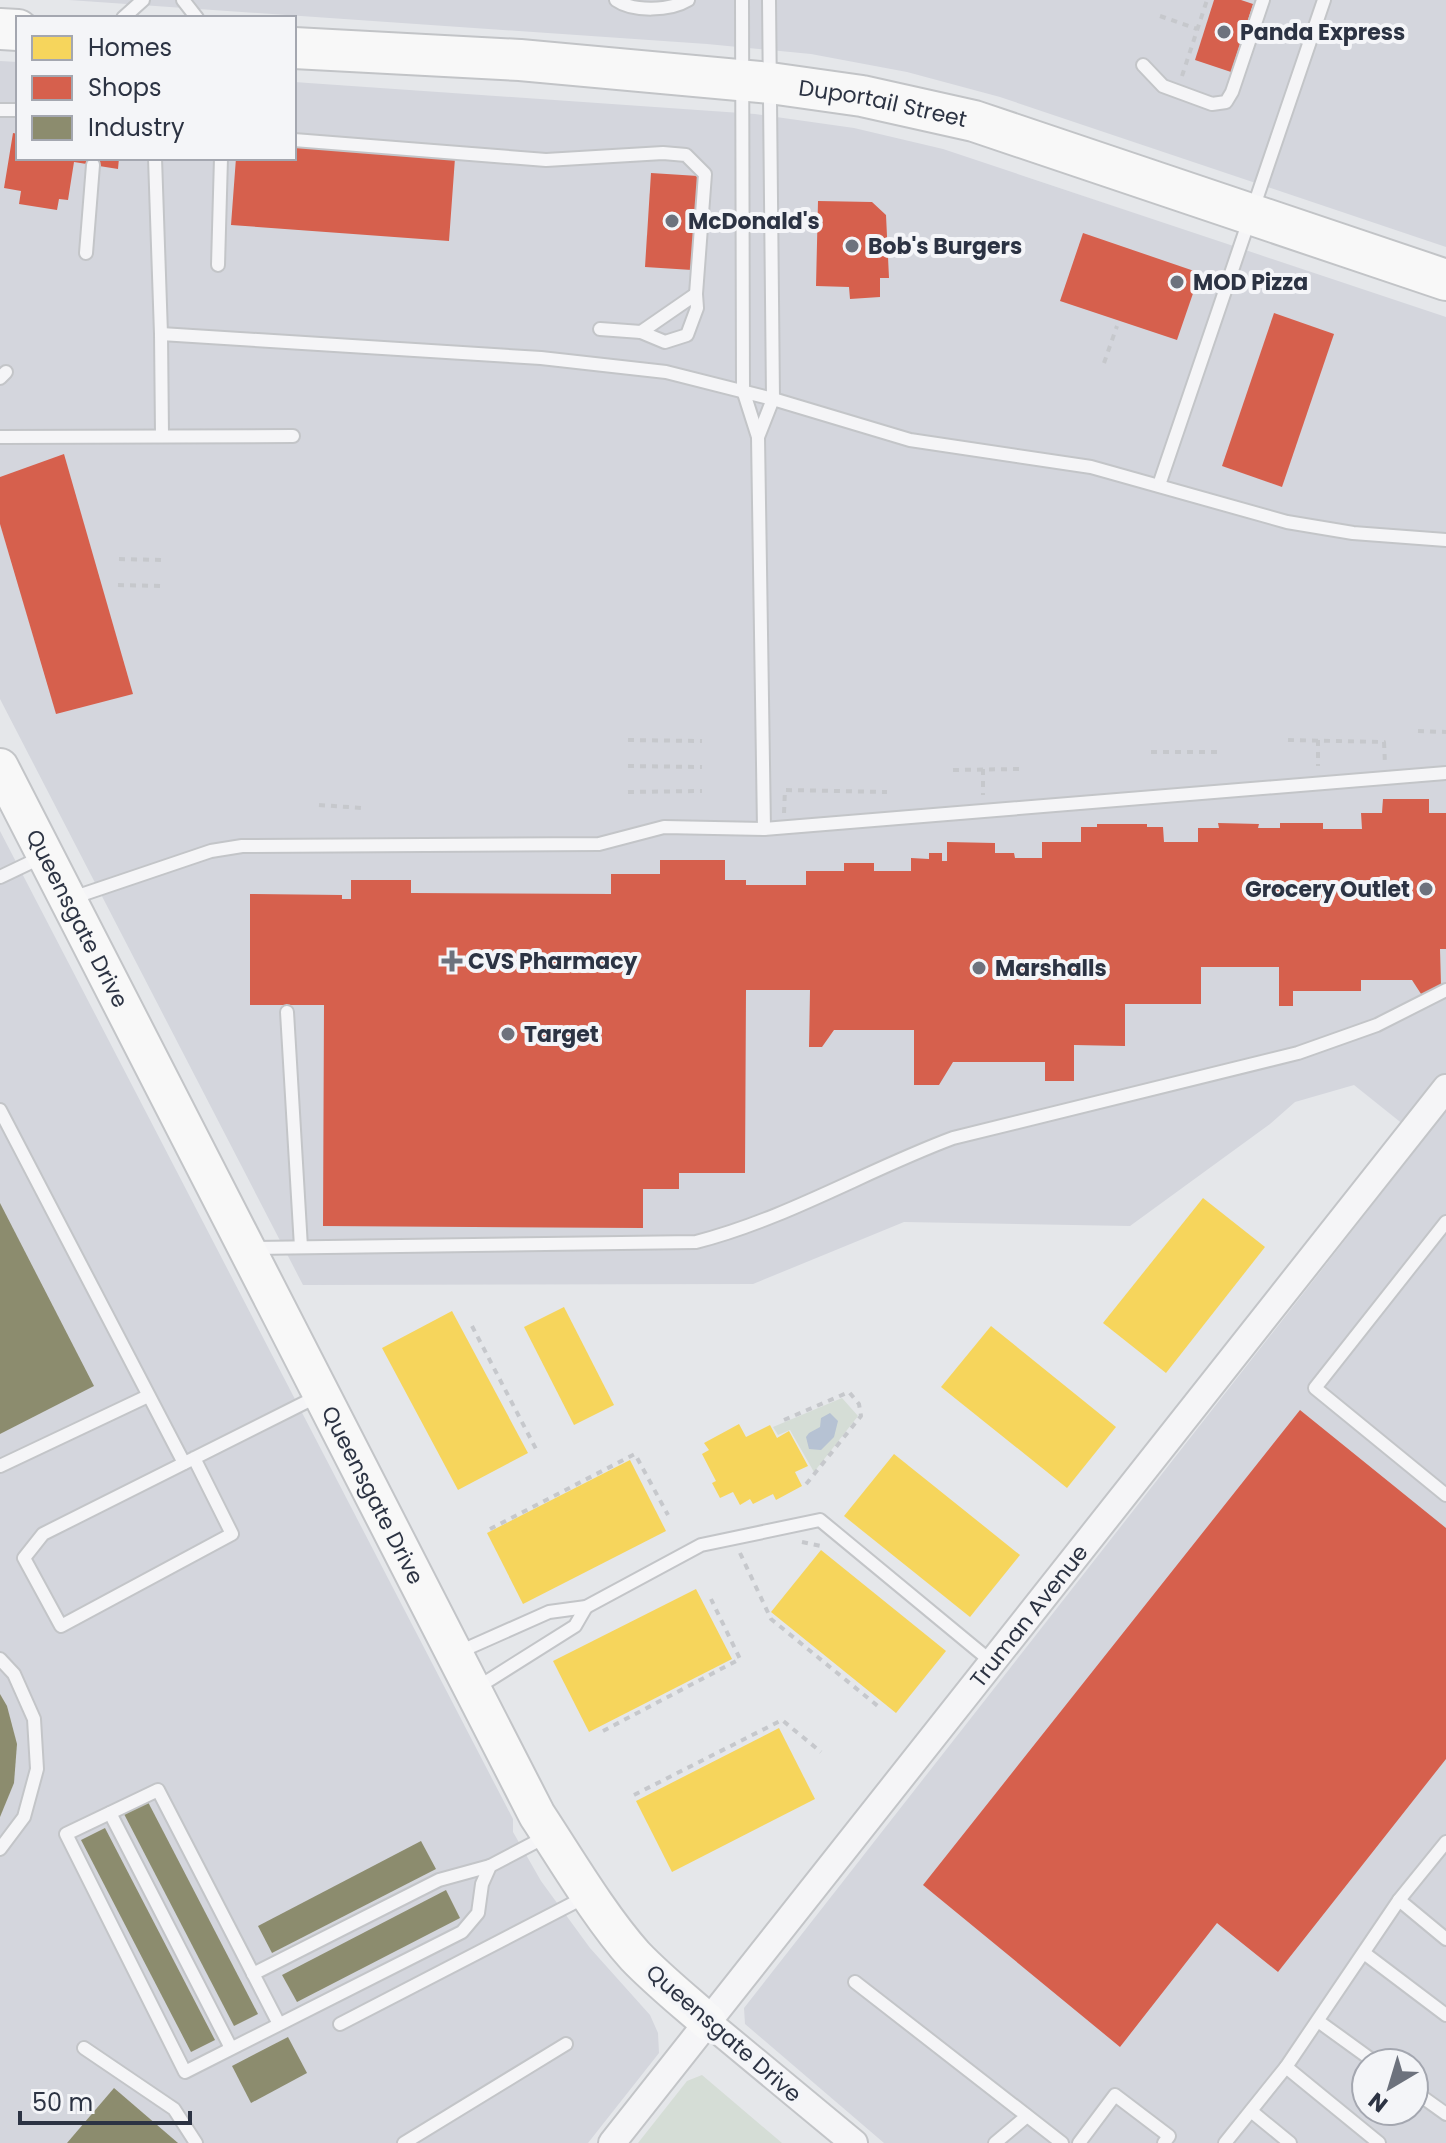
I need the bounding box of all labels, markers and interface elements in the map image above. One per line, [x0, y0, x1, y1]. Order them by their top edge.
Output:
legend [16, 16, 296, 160]
place label: Panda Express [1240, 17, 1405, 48]
marker: Panda Express [1215, 23, 1233, 41]
text: Homes [88, 31, 172, 64]
text: Shops [88, 71, 162, 104]
street label: Duportail Street [797, 72, 970, 135]
text: Industry [88, 111, 185, 144]
place label: McDonald's [688, 206, 820, 237]
marker: McDonald's [663, 212, 681, 230]
place label: Bob's Burgers [868, 231, 1022, 262]
marker: Bob's Burgers [843, 237, 861, 255]
place label: MOD Pizza [1193, 267, 1308, 298]
marker: MOD Pizza [1168, 273, 1186, 291]
street label: Queensgate Drive [18, 824, 136, 1013]
place label: Grocery Outlet [1245, 874, 1410, 905]
marker: Grocery Outlet [1417, 880, 1435, 898]
place label: CVS Pharmacy [468, 946, 637, 977]
marker: CVS Pharmacy [443, 952, 461, 970]
place label: Marshalls [995, 953, 1107, 984]
marker: Marshalls [970, 959, 988, 977]
place label: Target [524, 1019, 599, 1050]
marker: Target [499, 1025, 517, 1043]
street label: Queensgate Drive [314, 1401, 431, 1590]
street label: Truman Avenue [963, 1538, 1095, 1694]
street label: Queensgate Drive [639, 1957, 808, 2110]
north arrow [1350, 2047, 1430, 2127]
scale bar [20, 2075, 190, 2125]
text: N [1362, 2085, 1394, 2120]
text: 50 m [32, 2086, 93, 2119]

